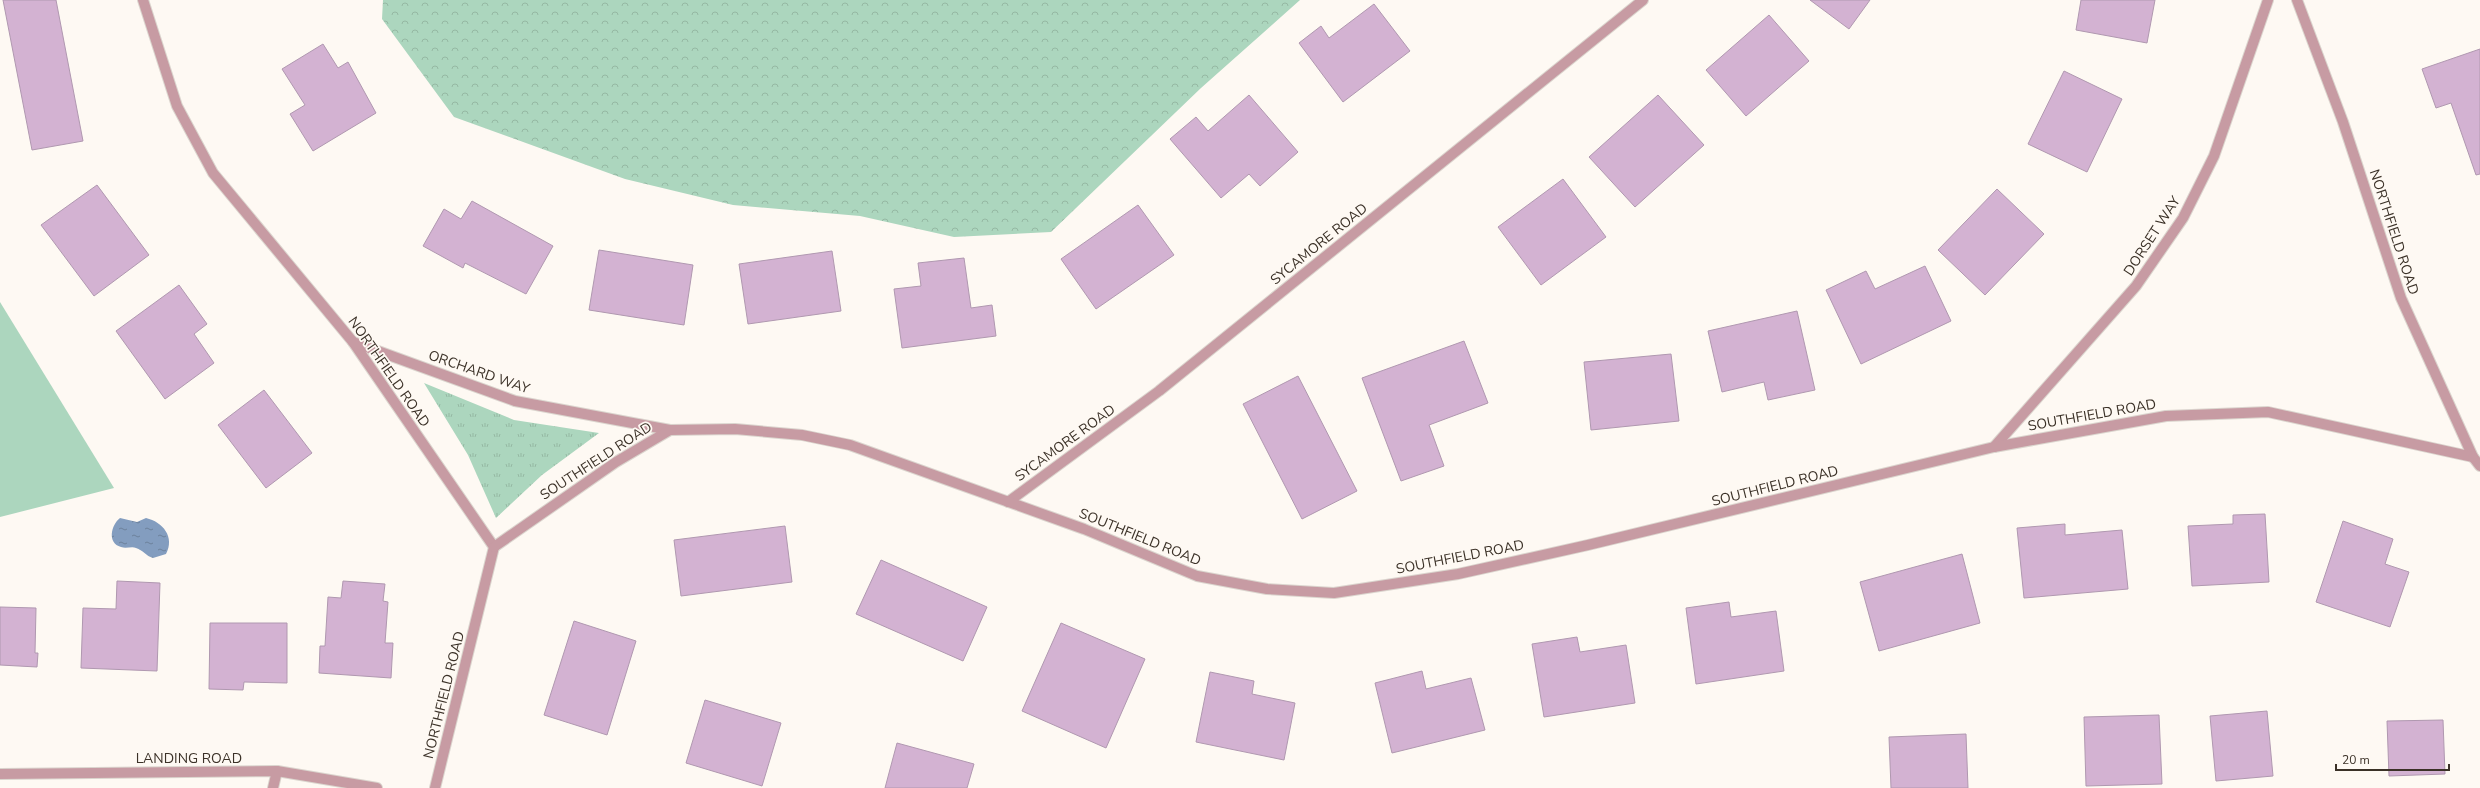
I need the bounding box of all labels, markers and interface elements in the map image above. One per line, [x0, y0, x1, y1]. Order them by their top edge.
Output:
street label: NORTHFIELD ROAD [2365, 167, 2423, 297]
street label: DORSET WAY [2119, 192, 2185, 280]
street label: SYCAMORE ROAD [1266, 199, 1372, 289]
street label: NORTHFIELD ROAD [344, 313, 434, 431]
street label: ORCHARD WAY [426, 346, 533, 398]
street label: SOUTHFIELD ROAD [2026, 394, 2158, 436]
street label: SYCAMORE ROAD [1011, 400, 1119, 486]
street label: SOUTHFIELD ROAD [536, 418, 656, 504]
street label: SOUTHFIELD ROAD [1710, 461, 1840, 511]
street label: SOUTHFIELD ROAD [1076, 504, 1204, 570]
street label: SOUTHFIELD ROAD [1394, 535, 1526, 579]
street label: NORTHFIELD ROAD [419, 629, 469, 761]
scale bar [2336, 746, 2449, 772]
street label: LANDING ROAD [136, 749, 242, 768]
text: 20 m [2342, 752, 2370, 768]

